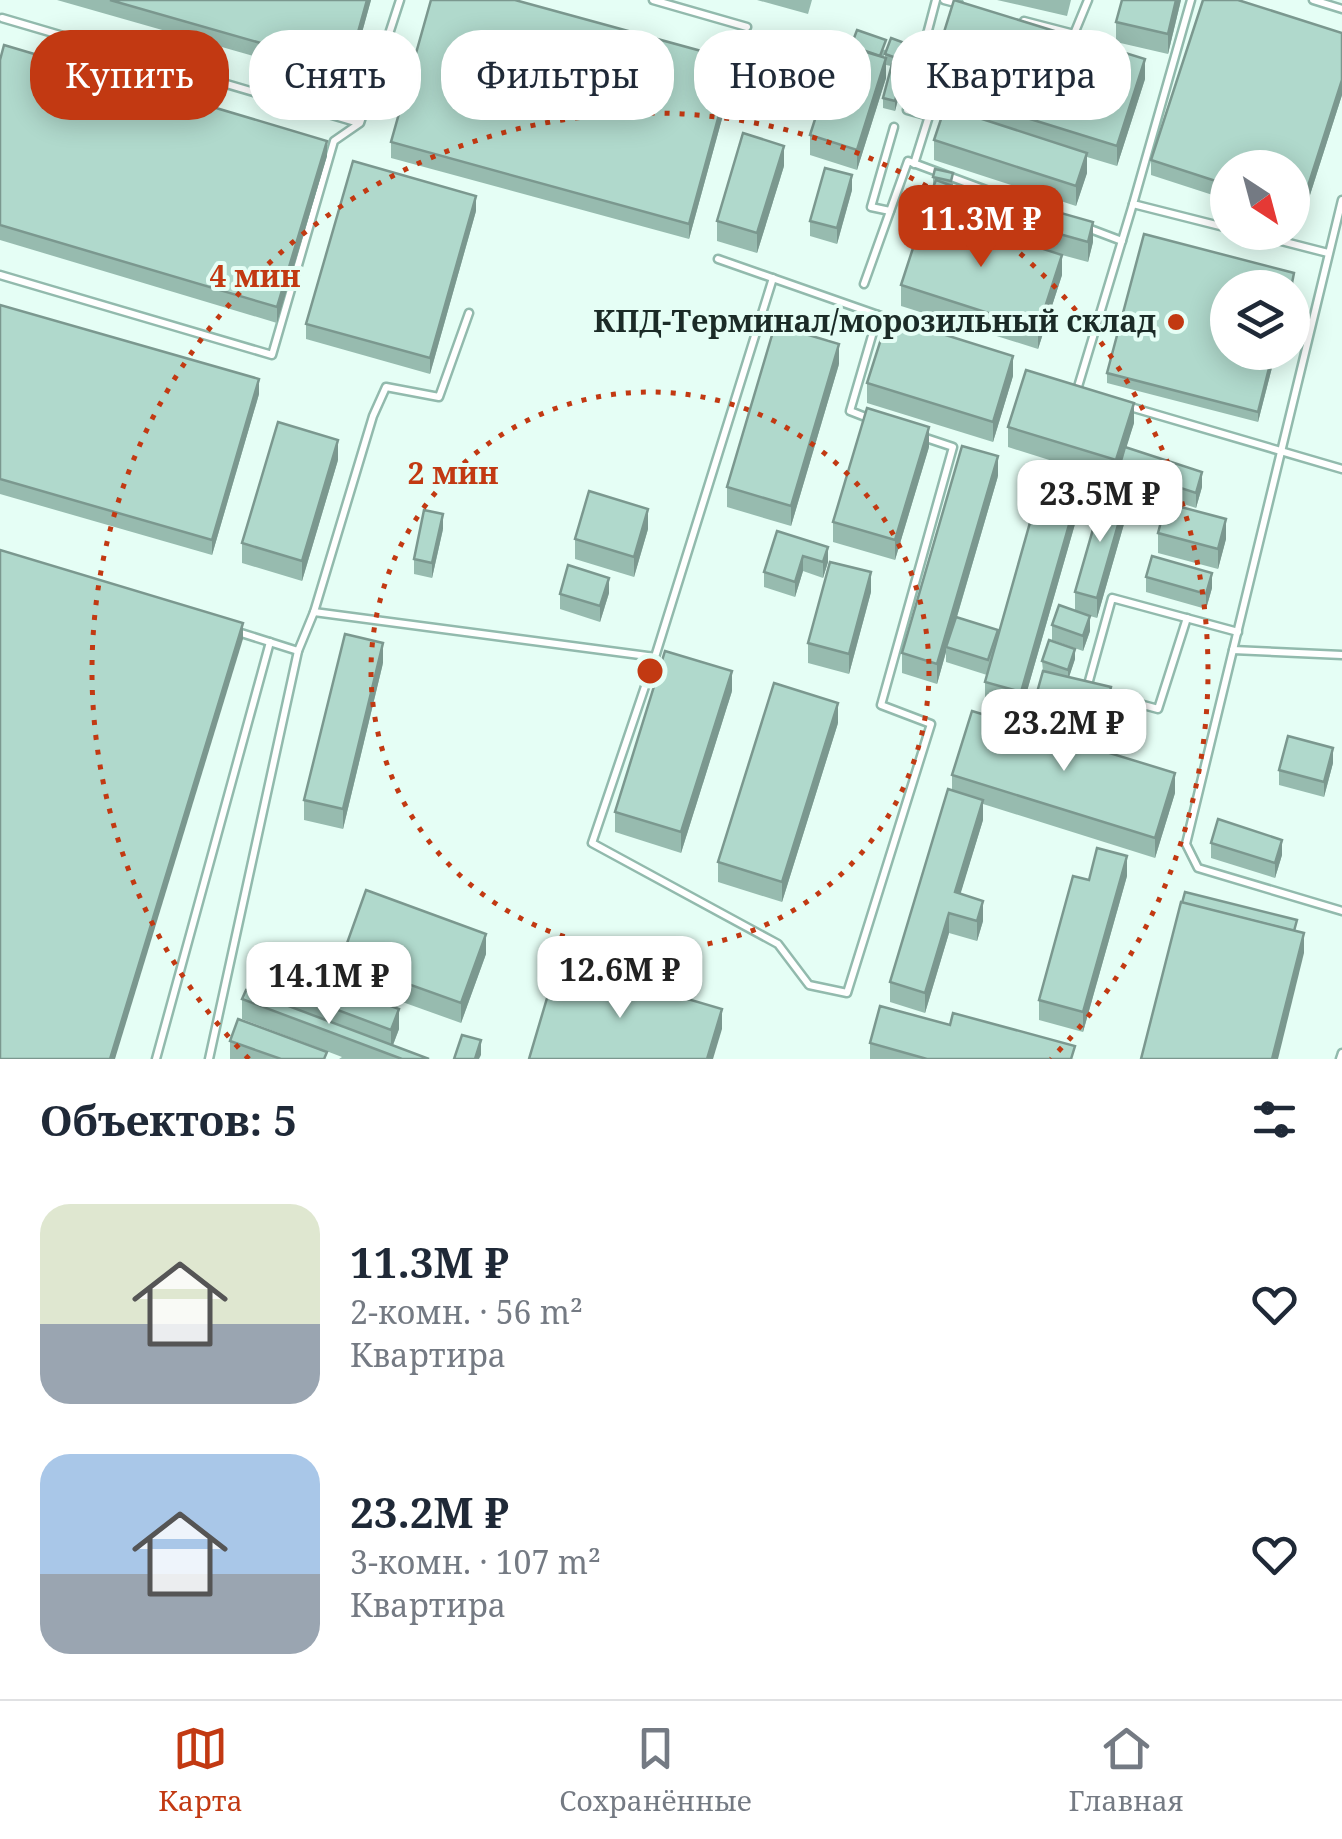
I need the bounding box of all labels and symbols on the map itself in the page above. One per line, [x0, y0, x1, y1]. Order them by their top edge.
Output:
north arrow [1210, 150, 1310, 250]
pin: 11.3M ₽ [889, 185, 1073, 270]
text: 4 мин [210, 255, 300, 296]
place label: КПД-Терминал/морозильный склад [593, 300, 1156, 341]
marker: КПД-Терминал/морозильный склад [1165, 311, 1187, 333]
text: 2 мин [408, 452, 498, 493]
pin: 23.5M ₽ [1008, 460, 1192, 545]
centre of rings [632, 653, 668, 689]
pin: 23.2M ₽ [972, 689, 1156, 774]
pin: 12.6M ₽ [528, 936, 712, 1021]
pin: 14.1M ₽ [237, 942, 421, 1027]

